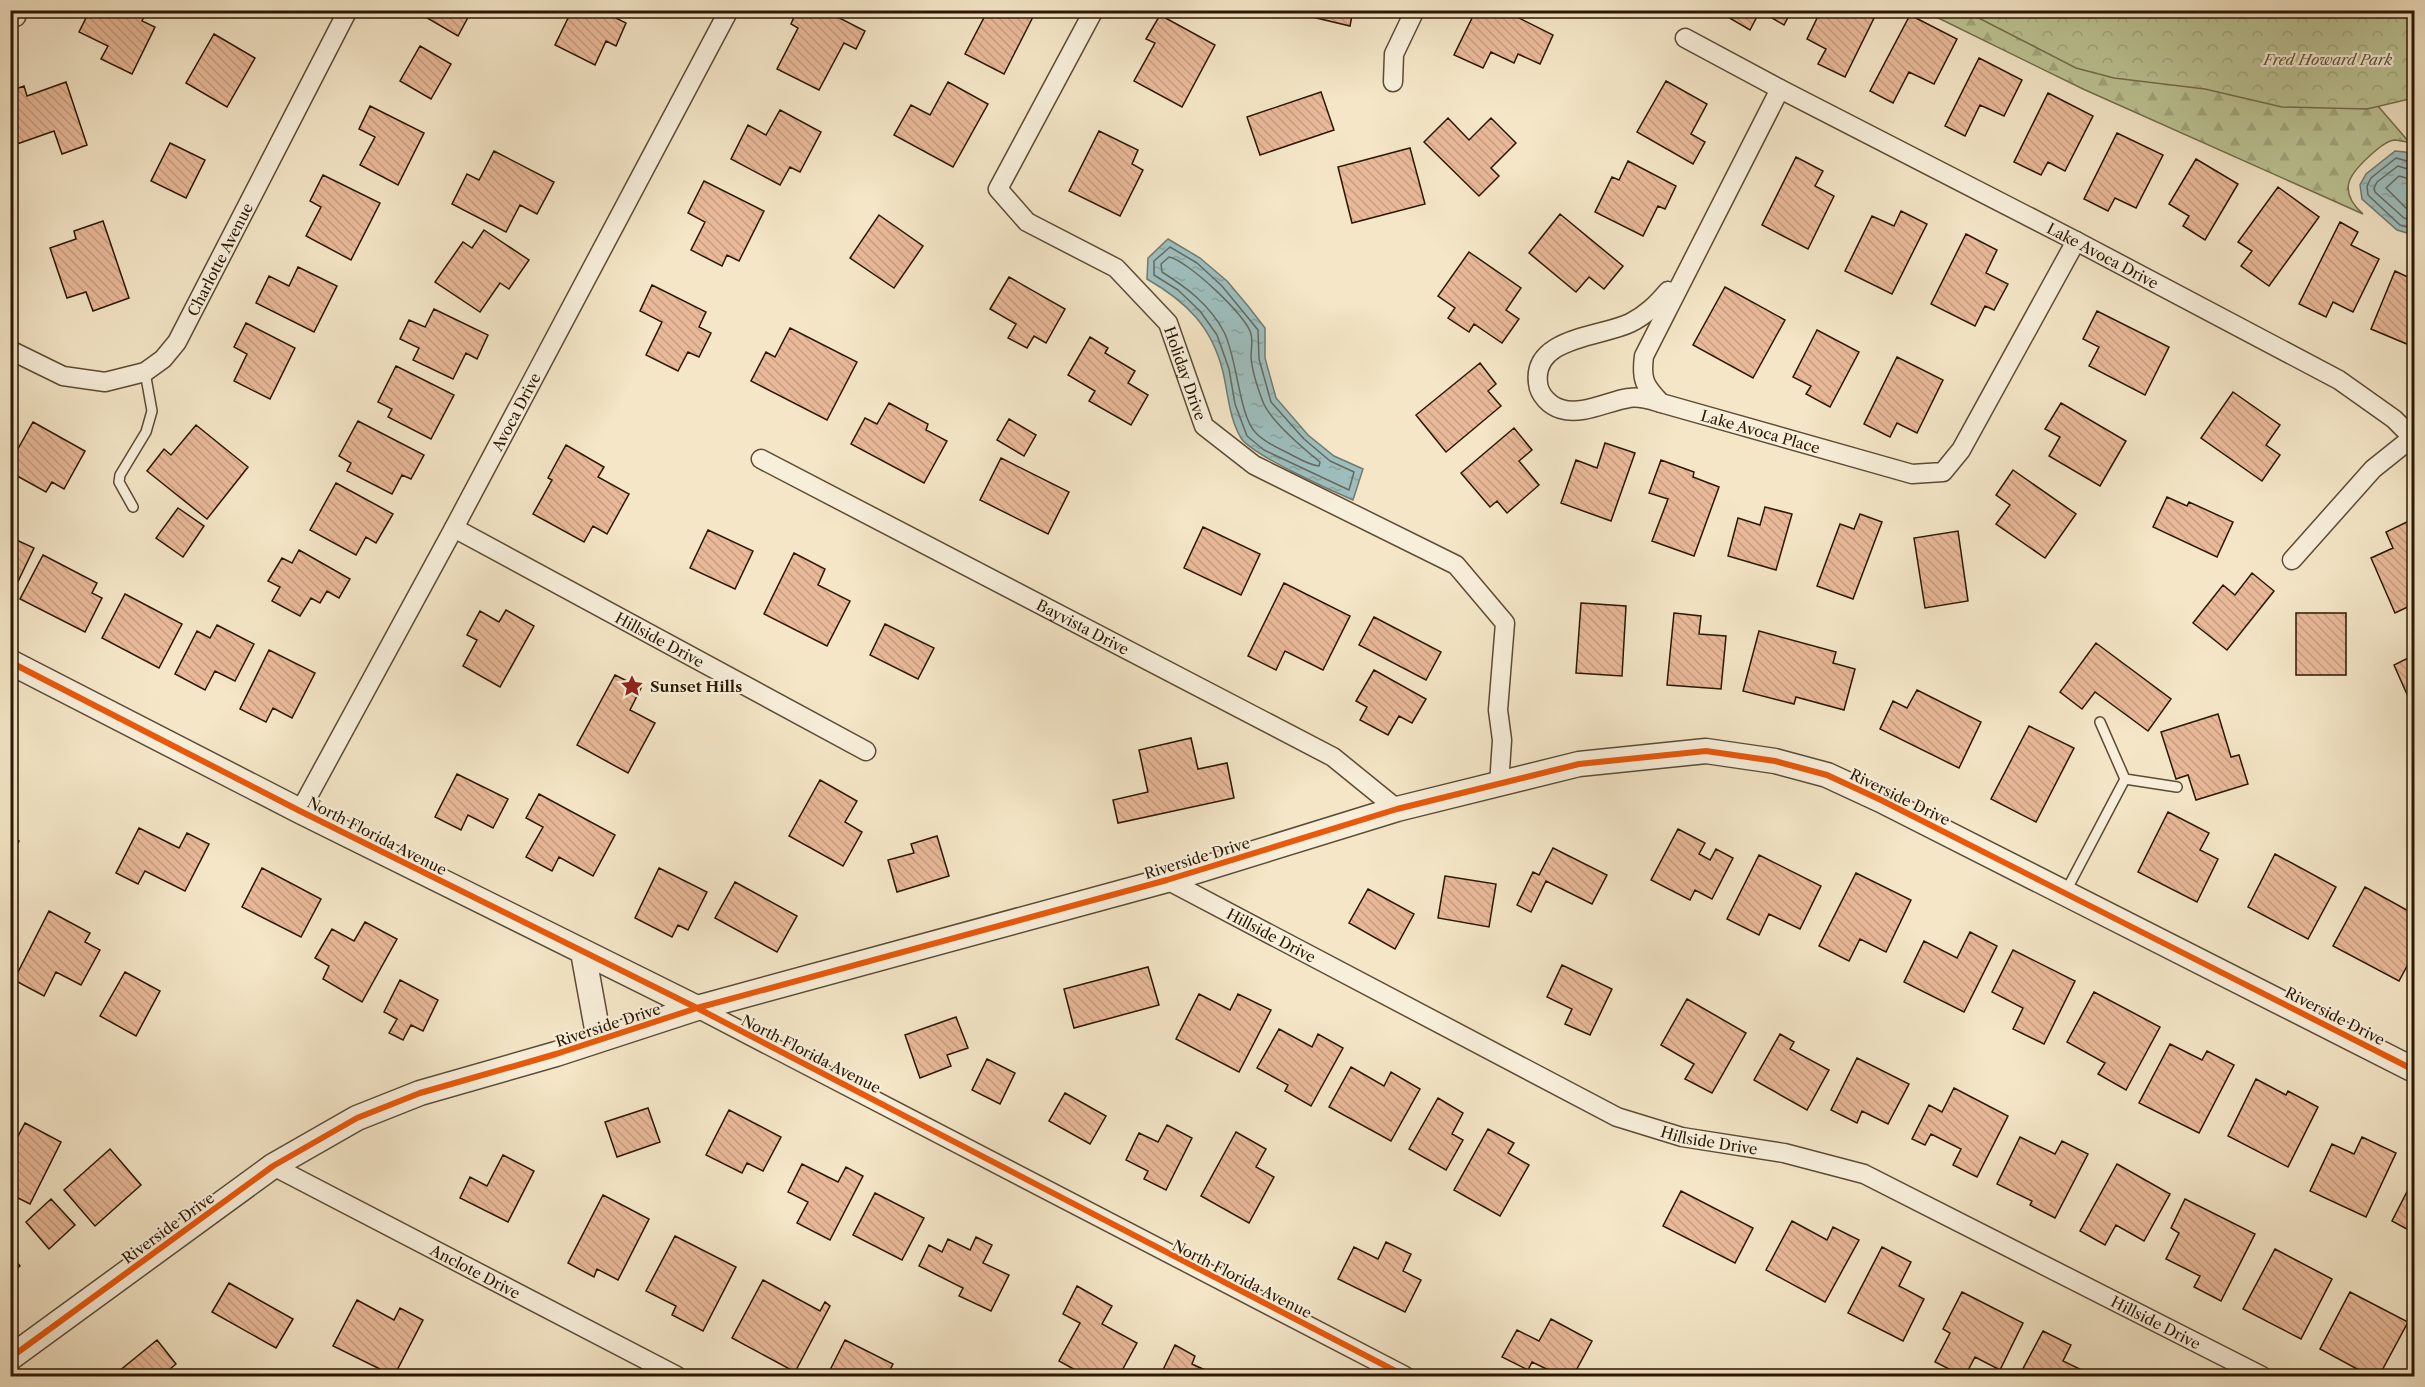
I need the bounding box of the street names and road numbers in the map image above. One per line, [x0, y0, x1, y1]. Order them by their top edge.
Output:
street label: Charlotte Avenue [183, 199, 257, 319]
street label: Lake Avoca Drive [2044, 218, 2162, 292]
street label: Holiday Drive [1160, 324, 1211, 423]
street label: Avoca Drive [487, 369, 544, 455]
street label: Lake Avoca Place [1699, 405, 1822, 457]
street label: Bayvista Drive [1033, 595, 1132, 659]
street label: Hillside Drive [612, 608, 707, 671]
street label: Riverside Drive [1847, 764, 1953, 830]
street label: North Florida Avenue [304, 793, 450, 879]
street label: Riverside Drive [1142, 833, 1252, 883]
street label: Hillside Drive [1224, 904, 1319, 966]
street label: Riverside Drive [2282, 983, 2388, 1049]
street label: Riverside Drive [553, 999, 663, 1051]
street label: North Florida Avenue [738, 1011, 884, 1097]
street label: Hillside Drive [1659, 1122, 1759, 1158]
street label: Riverside Drive [118, 1188, 218, 1268]
street label: North Florida Avenue [1169, 1236, 1315, 1322]
street label: Anclote Drive [426, 1239, 524, 1302]
street label: Hillside Drive [2108, 1292, 2204, 1353]

